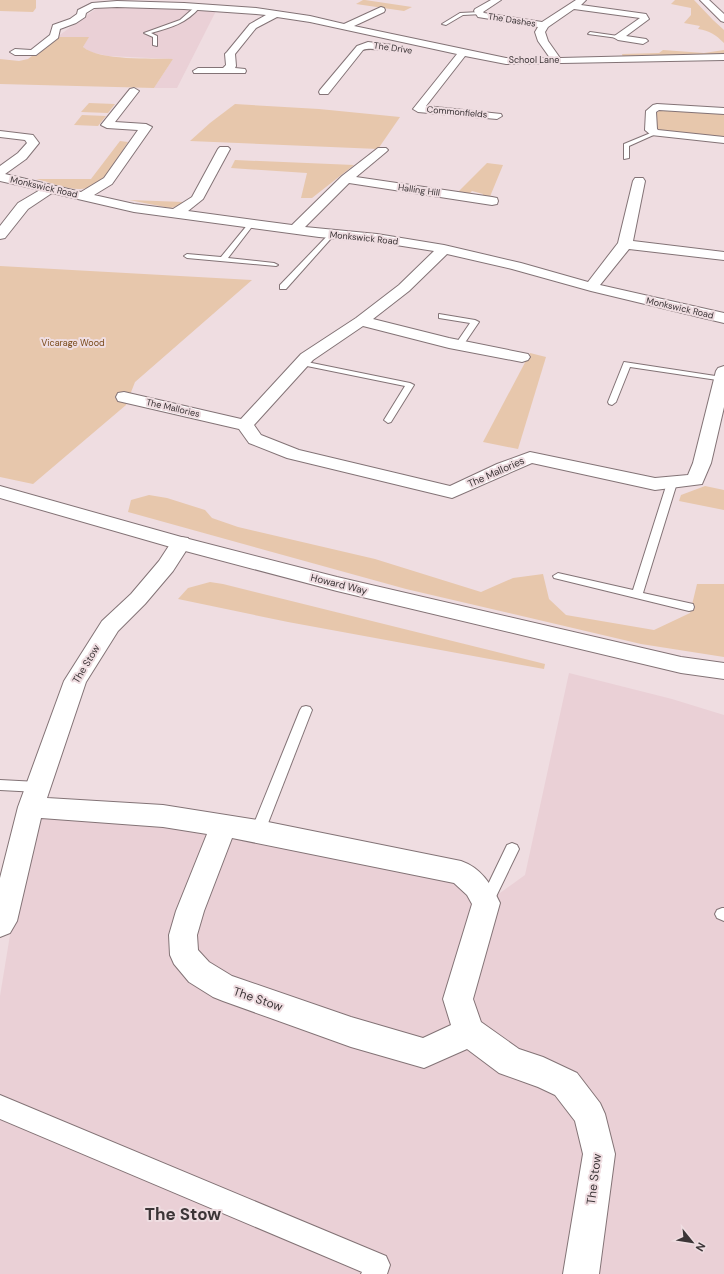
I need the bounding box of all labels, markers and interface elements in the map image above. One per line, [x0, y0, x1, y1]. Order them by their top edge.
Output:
street label: The Dashes [487, 10, 537, 30]
street label: The Drive [373, 39, 413, 57]
street label: School Lane [509, 54, 559, 66]
street label: Commonfields [426, 103, 488, 121]
street label: Monkswick Road [9, 173, 79, 201]
street label: Halling Hill [397, 181, 441, 199]
street label: Monkswick Road [329, 228, 399, 248]
street label: Monkswick Road [645, 294, 715, 322]
park label: Vicarage Wood [41, 337, 105, 349]
street label: The Mallories [145, 396, 201, 420]
street label: The Mallories [466, 454, 526, 490]
street label: Howard Way [309, 571, 369, 597]
street label: The Stow [69, 642, 103, 686]
street label: The Stow [231, 983, 285, 1015]
street label: The Stow [583, 1153, 605, 1205]
district label: The Stow [145, 1203, 221, 1225]
north arrow [672, 1222, 712, 1262]
text: N [693, 1240, 709, 1254]

